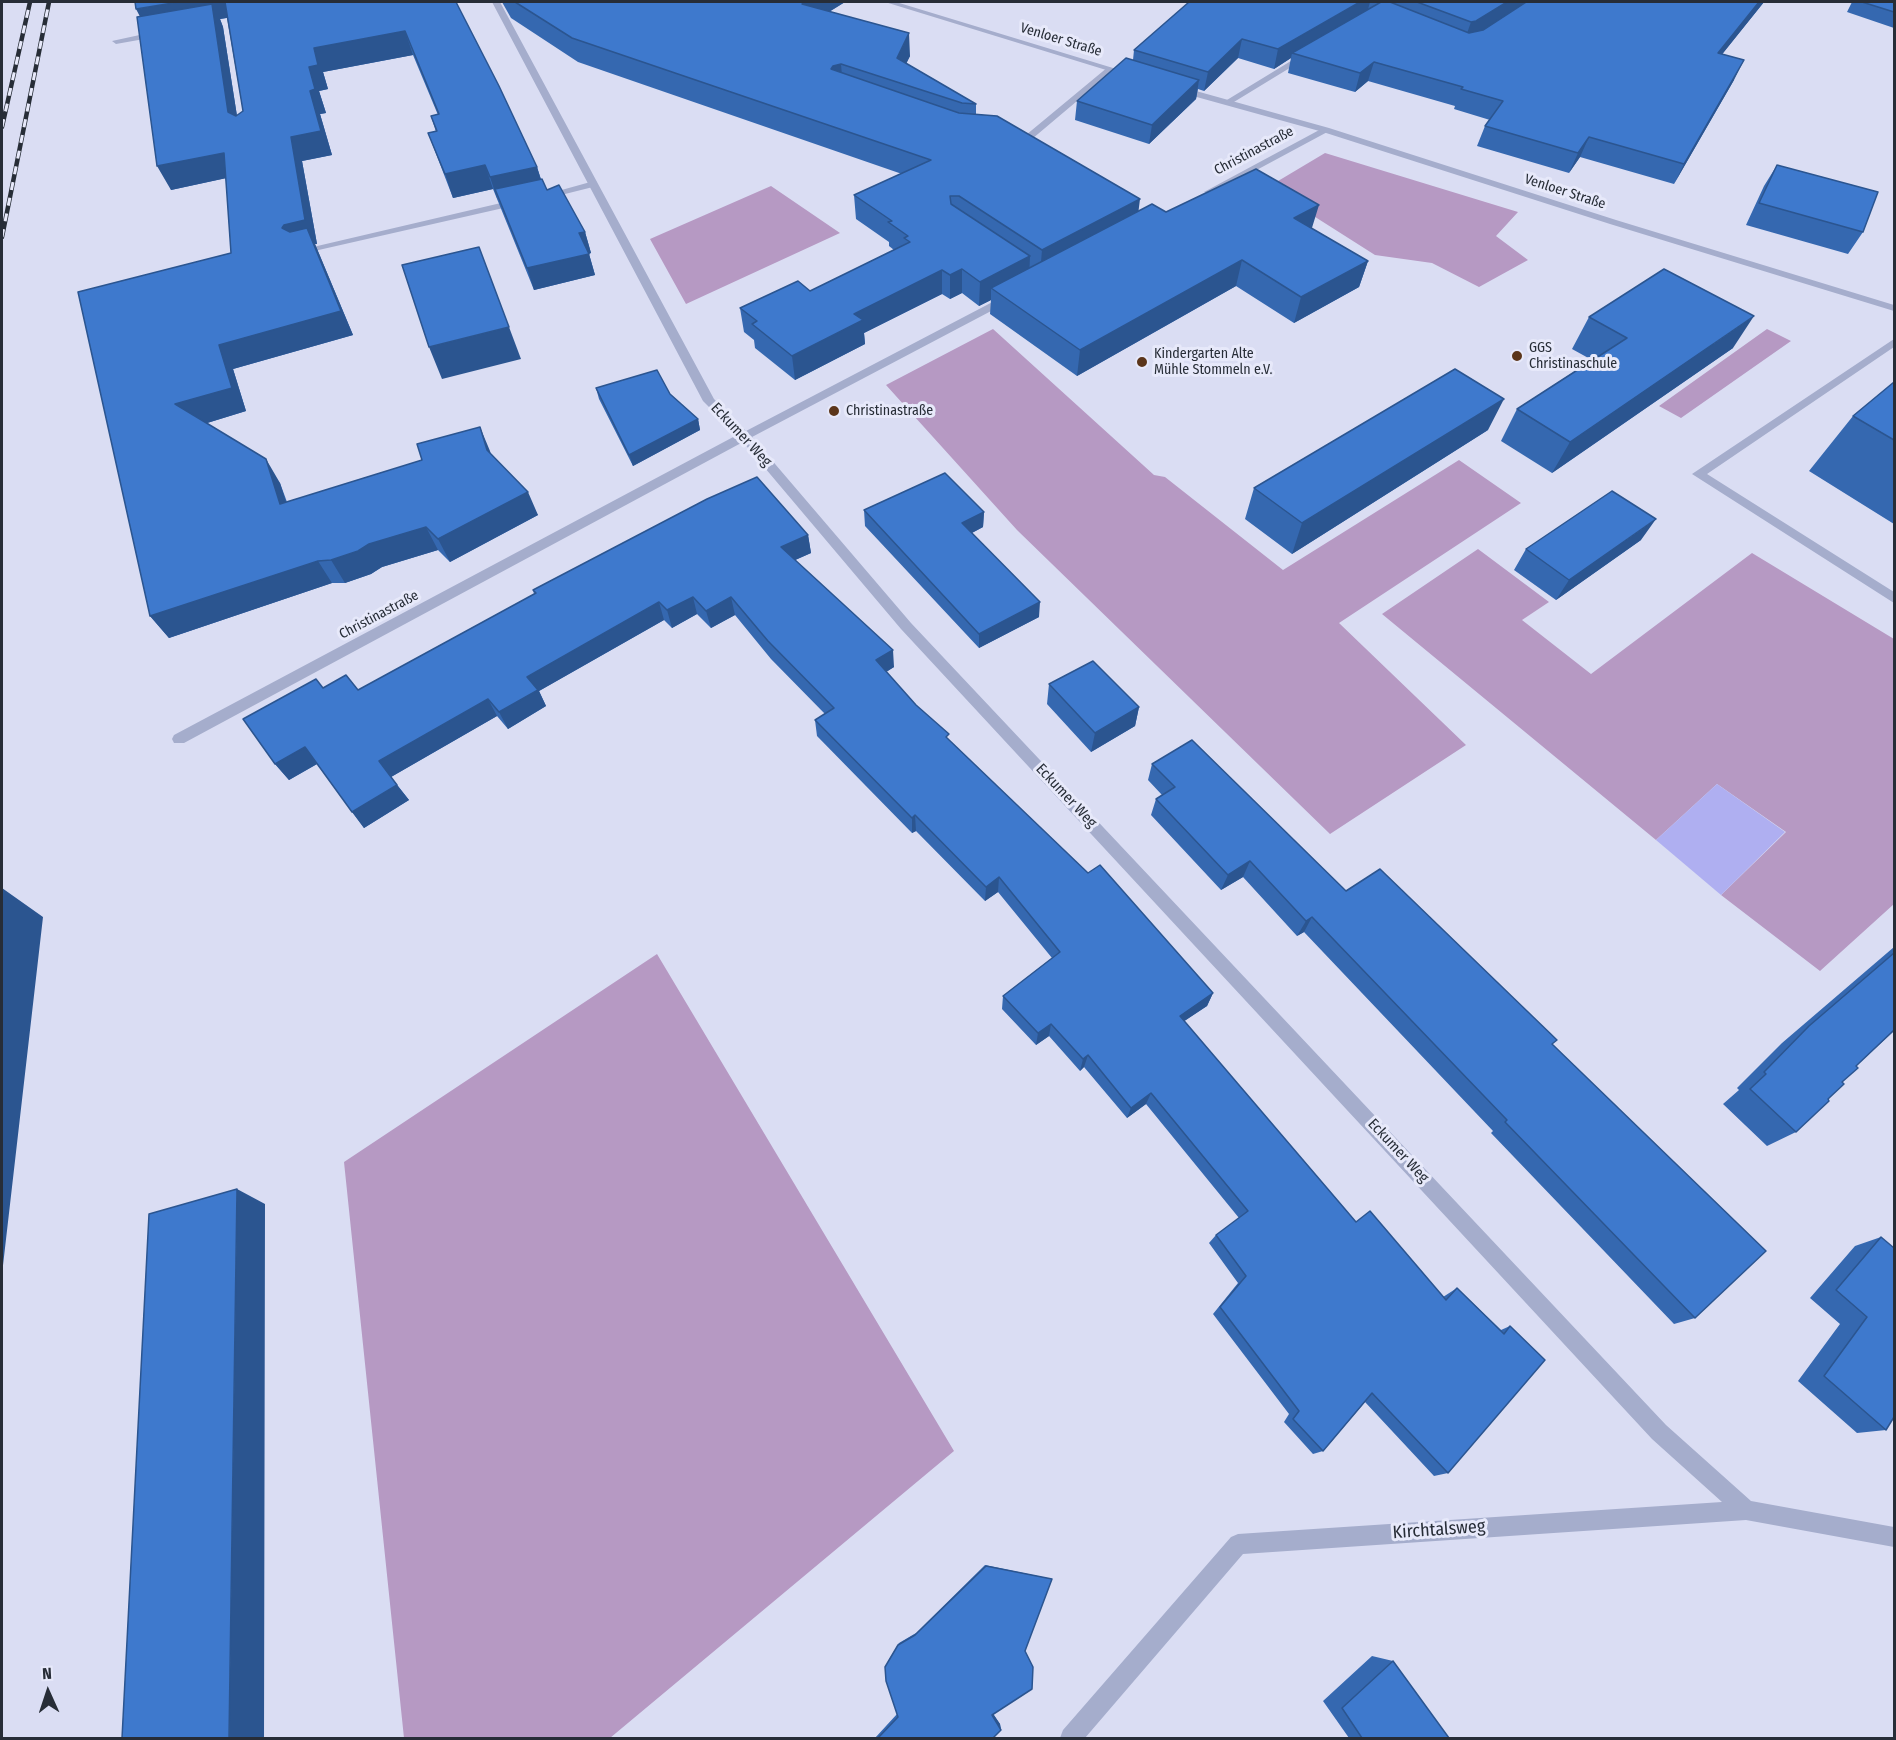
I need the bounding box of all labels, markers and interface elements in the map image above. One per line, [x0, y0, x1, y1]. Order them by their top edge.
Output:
street label: Venloer Straße [1018, 20, 1104, 60]
street label: Christinastraße [1212, 123, 1296, 179]
street label: Venloer Straße [1522, 171, 1608, 213]
place label: GGS Christinaschule [1529, 340, 1617, 372]
place label: Kindergarten Alte Mühle Stommeln e.V. [1154, 346, 1272, 378]
marker: GGS Christinaschule [1510, 349, 1524, 363]
marker: Kindergarten Alte Mühle Stommeln e.V. [1135, 355, 1149, 369]
street label: Eckumer Weg [707, 399, 775, 471]
place label: Christinastraße [846, 403, 933, 419]
marker: Christinastraße [827, 404, 841, 418]
street label: Christinastraße [337, 587, 421, 643]
street label: Eckumer Weg [1032, 760, 1100, 832]
street label: Eckumer Weg [1364, 1115, 1432, 1187]
street label: Kirchtalsweg [1392, 1516, 1486, 1544]
north arrow [18, 1662, 78, 1722]
text: N [42, 1664, 52, 1683]

